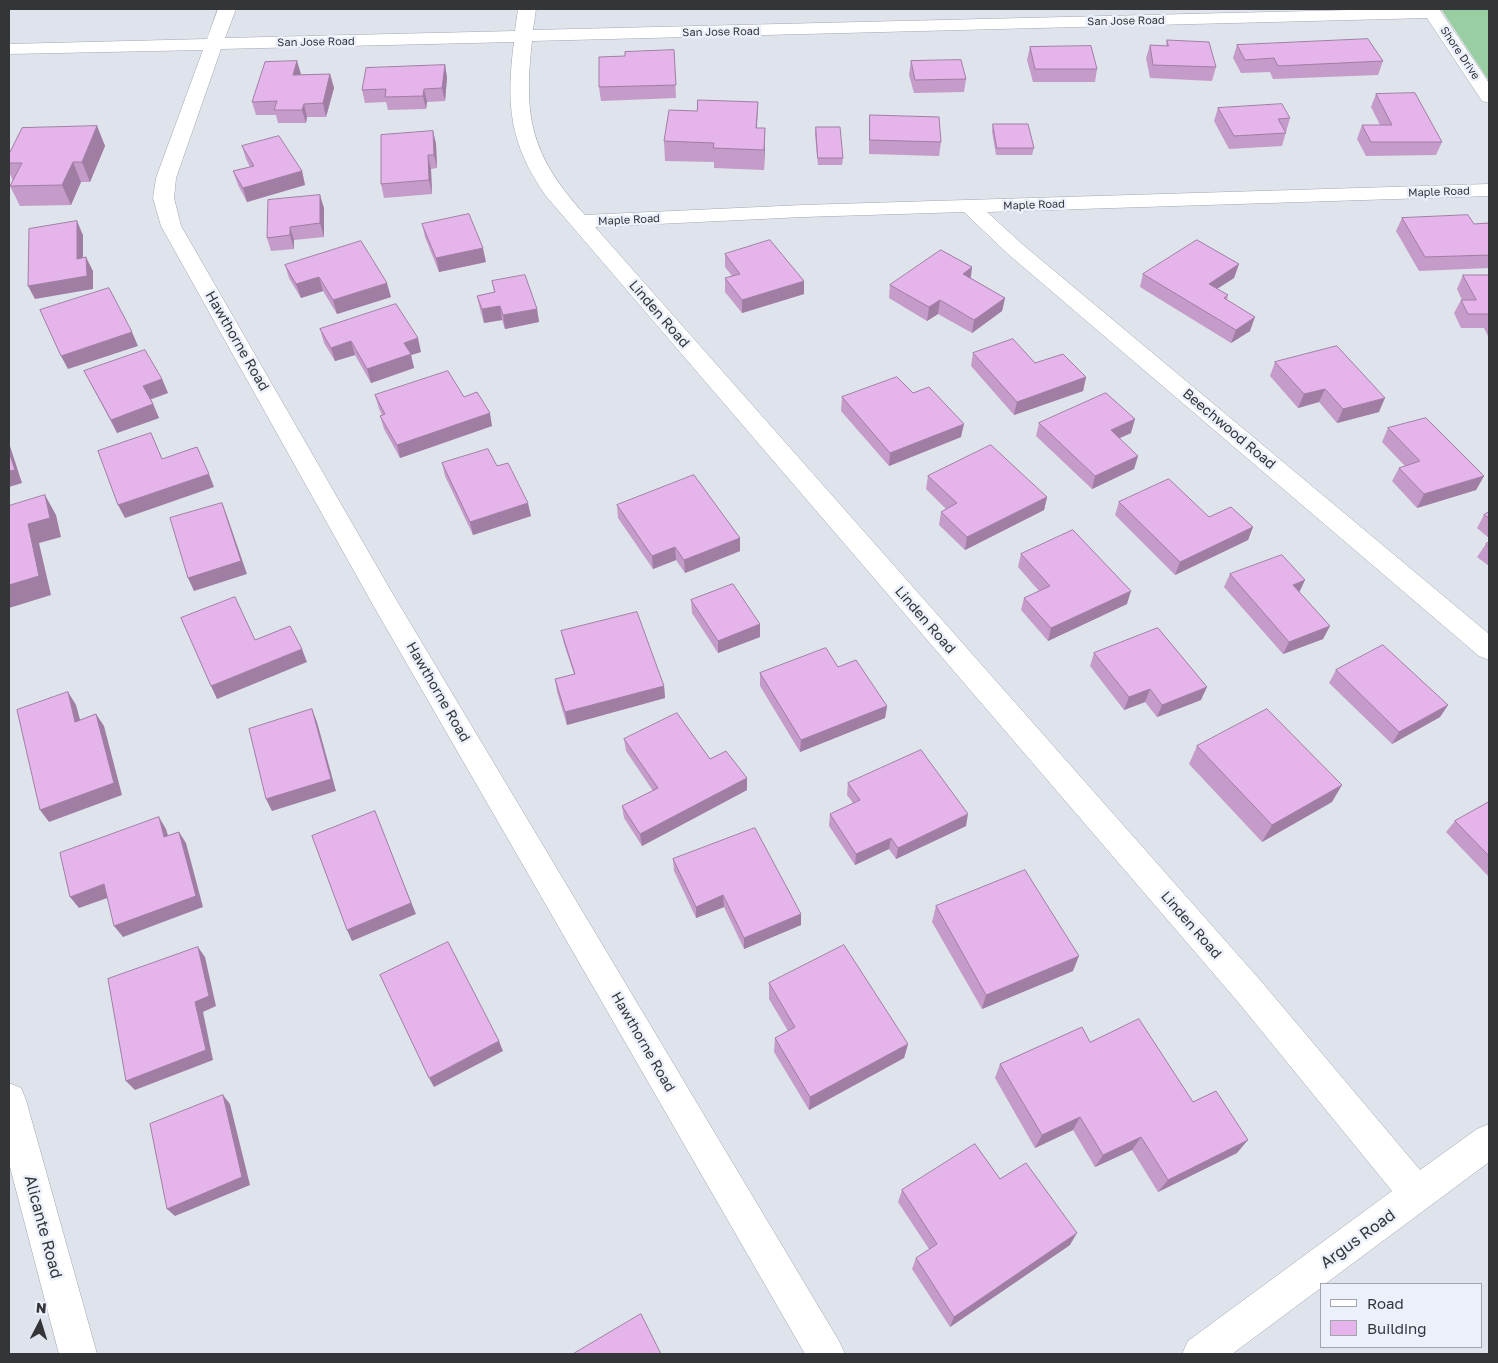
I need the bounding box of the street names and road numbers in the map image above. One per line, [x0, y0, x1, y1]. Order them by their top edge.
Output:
street label: San Jose Road [1087, 14, 1165, 28]
street label: Shore Drive [1437, 24, 1483, 82]
street label: San Jose Road [682, 25, 760, 39]
street label: San Jose Road [277, 35, 355, 49]
street label: Maple Road [1408, 184, 1470, 200]
street label: Maple Road [1003, 197, 1065, 213]
street label: Maple Road [598, 212, 660, 228]
street label: Linden Road [625, 277, 693, 351]
street label: Hawthorne Road [202, 288, 272, 394]
street label: Beechwood Road [1179, 385, 1279, 473]
street label: Linden Road [891, 583, 959, 657]
street label: Hawthorne Road [403, 639, 473, 745]
street label: Linden Road [1157, 888, 1225, 962]
street label: Hawthorne Road [608, 989, 678, 1095]
street label: Alicante Road [20, 1173, 66, 1281]
street label: Argus Road [1317, 1205, 1399, 1273]

